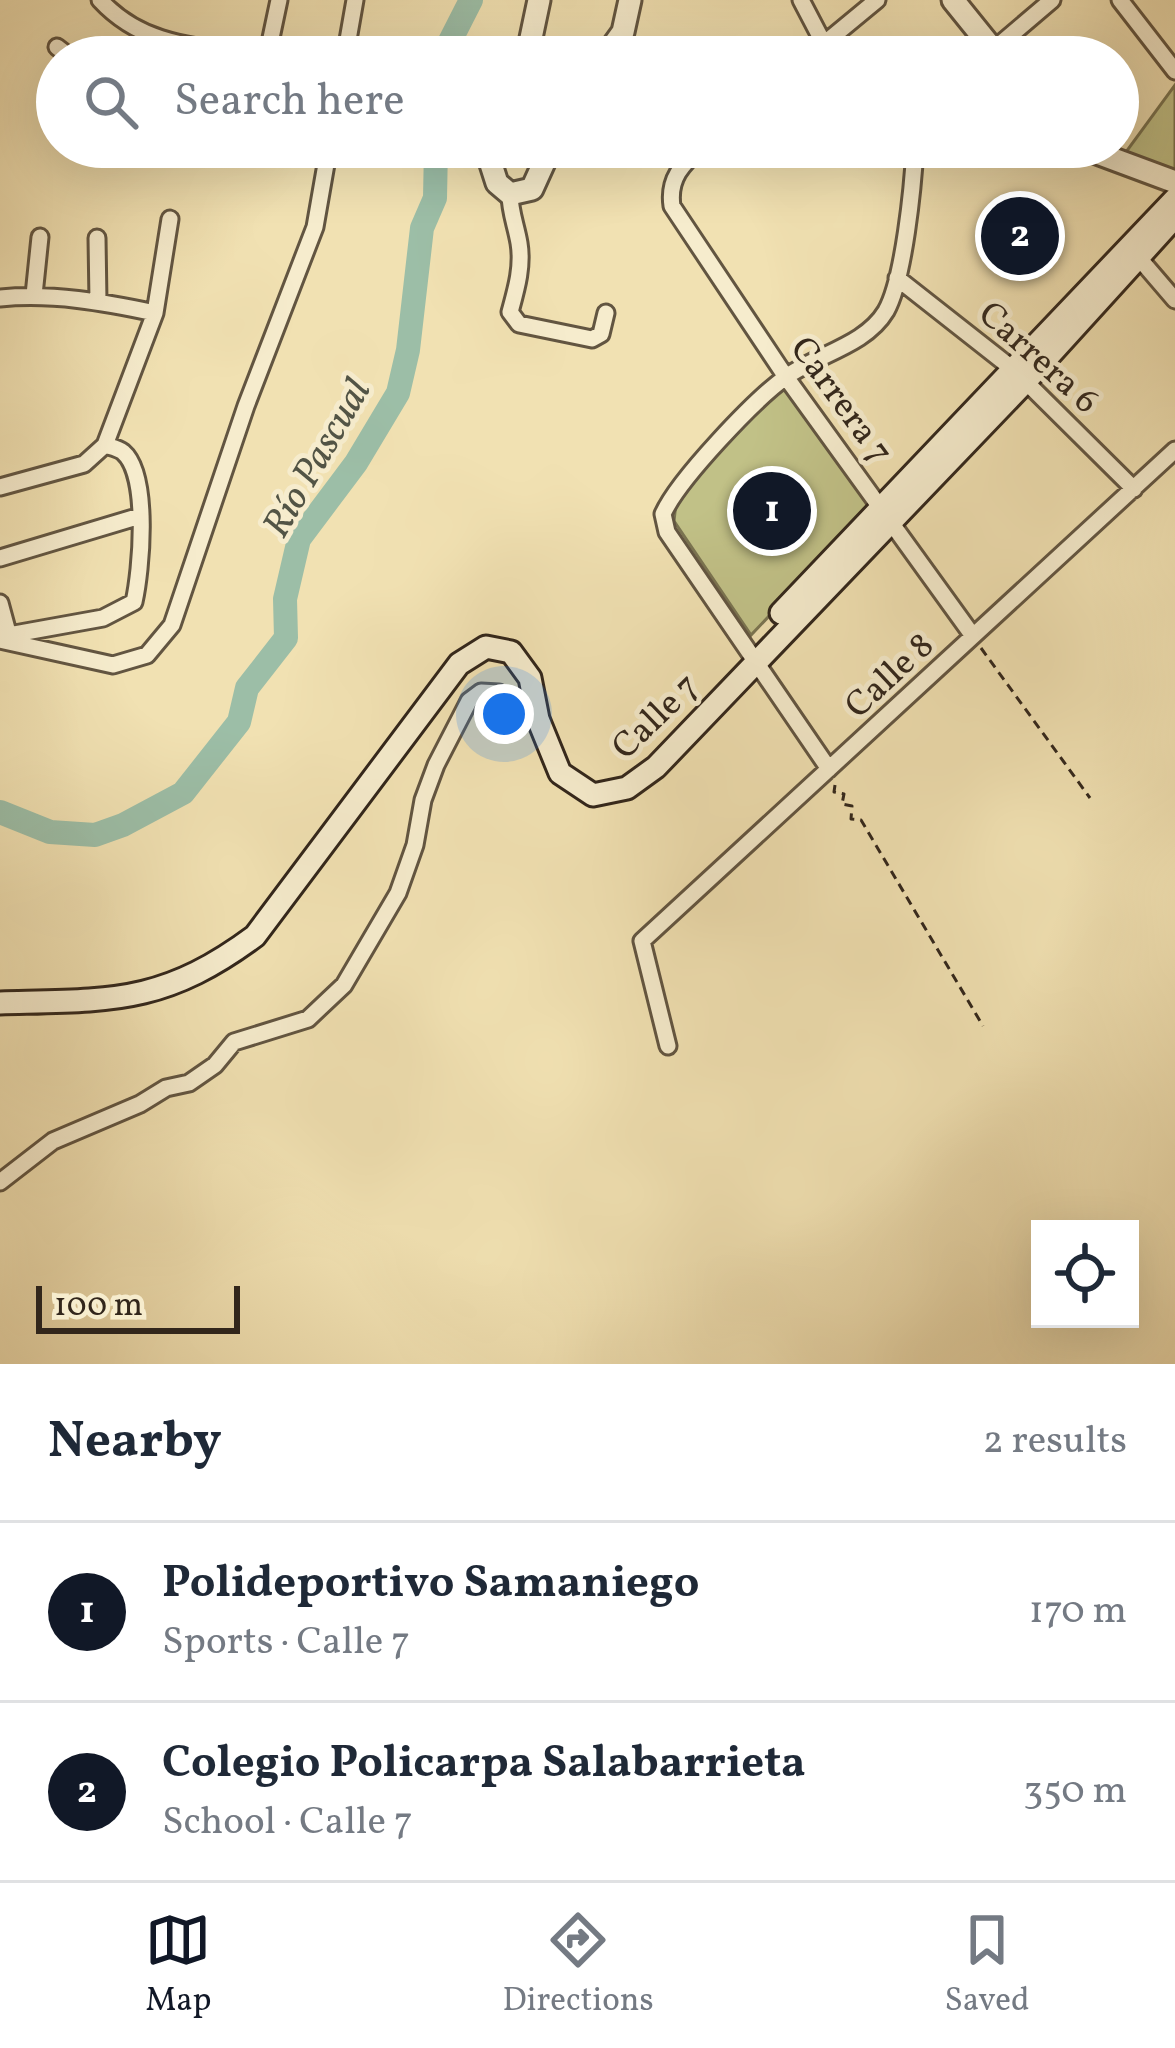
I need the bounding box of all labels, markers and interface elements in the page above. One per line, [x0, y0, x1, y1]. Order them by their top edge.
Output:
search box [36, 36, 1139, 168]
icon: search [78, 69, 144, 135]
text: Search here [174, 71, 405, 134]
pin: 2 [981, 191, 1059, 281]
street label: Carrera 6 [966, 291, 1109, 427]
street label: Carrera 7 [777, 327, 903, 475]
water label: Río Pascual [251, 369, 386, 549]
pin: 1 [733, 466, 811, 556]
street label: Calle 8 [835, 623, 946, 731]
street label: Calle 7 [602, 664, 712, 772]
your location [474, 684, 534, 744]
map controls [1031, 1220, 1139, 1328]
button: locate [1031, 1220, 1139, 1328]
scale bar [36, 1280, 240, 1333]
text: 100 m [54, 1284, 143, 1330]
text: Nearby [48, 1407, 222, 1478]
text: 2 results [983, 1415, 1127, 1469]
text: Polideportivo Samaniego [162, 1553, 700, 1616]
text: 1 [79, 1585, 95, 1639]
text: 170 m [1029, 1585, 1127, 1639]
text: Sports · Calle 7 [162, 1616, 410, 1670]
text: Colegio Policarpa Salabarrieta [162, 1733, 806, 1796]
text: 2 [77, 1765, 97, 1819]
text: 350 m [1023, 1765, 1127, 1819]
text: School · Calle 7 [162, 1796, 413, 1850]
tab: Map [145, 1907, 212, 2025]
tab: Directions [502, 1907, 654, 2025]
tab: Saved [945, 1907, 1030, 2025]

